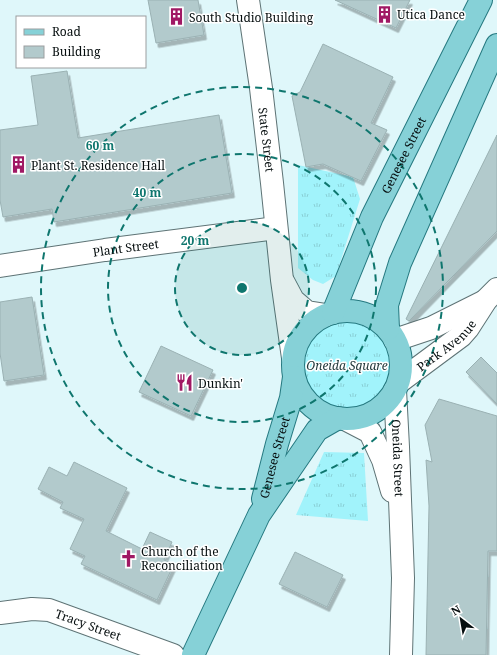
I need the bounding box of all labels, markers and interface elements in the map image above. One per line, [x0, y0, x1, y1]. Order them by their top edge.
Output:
building icon: Utica Dance [374, 4, 394, 24]
place label: Utica Dance [397, 6, 465, 23]
building icon: South Studio Building [166, 7, 186, 27]
place label: South Studio Building [189, 9, 314, 26]
legend [16, 16, 146, 68]
text: Road [52, 23, 82, 40]
text: Building [52, 43, 101, 60]
street label: State Street [255, 107, 279, 173]
street label: Genesee Street [377, 114, 430, 196]
text: 60 m [86, 137, 114, 154]
building icon: Plant St. Residence Hall [8, 155, 28, 175]
place label: Plant St. Residence Hall [31, 157, 165, 174]
text: 40 m [133, 184, 161, 201]
text: 20 m [181, 232, 209, 249]
street label: Plant Street [91, 235, 160, 260]
centre of rings [235, 281, 249, 295]
street label: Park Avenue [413, 316, 480, 375]
park label: Oneida Square [306, 357, 388, 374]
restaurant icon: Dunkin' [175, 373, 195, 393]
place label: Dunkin' [198, 375, 243, 392]
street label: Genesee Street [255, 414, 293, 500]
street label: Oneida Street [388, 419, 408, 497]
place label: Church of the Reconciliation [141, 543, 223, 574]
church icon: Church of the Reconciliation [118, 548, 138, 568]
north arrow [441, 599, 481, 639]
text: N [448, 601, 463, 619]
street label: Tracy Street [53, 604, 123, 644]

